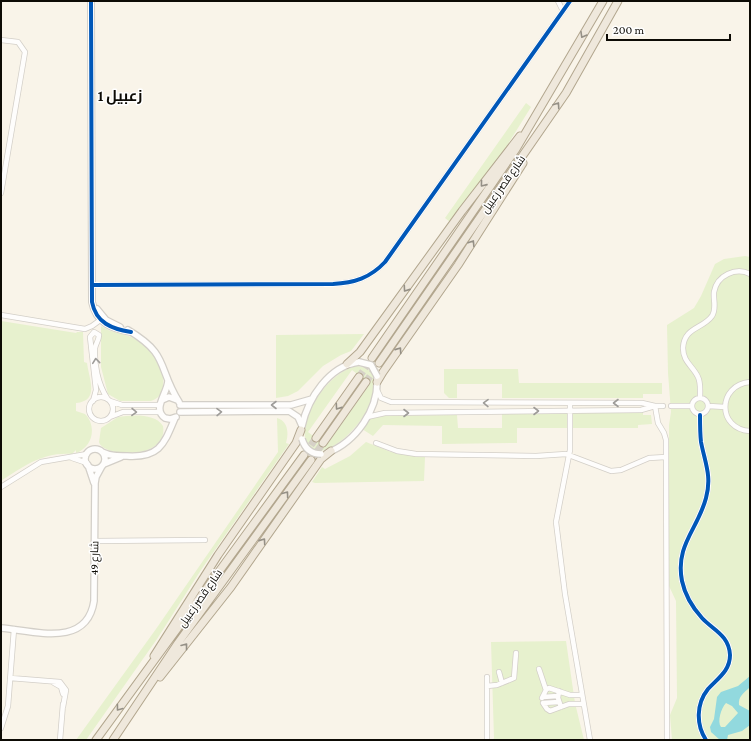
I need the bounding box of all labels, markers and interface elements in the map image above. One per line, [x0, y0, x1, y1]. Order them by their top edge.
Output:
scale bar [607, 16, 730, 42]
text: 200 m [613, 23, 645, 37]
one-way arrow [581, 31, 588, 38]
district label: زعبيل 1 [98, 88, 142, 105]
one-way arrow [553, 102, 560, 109]
street label: شارع قصر زعبيل [479, 153, 529, 216]
one-way arrow [481, 180, 488, 187]
one-way arrow [468, 240, 475, 247]
one-way arrow [403, 285, 411, 292]
one-way arrow [394, 347, 402, 354]
one-way arrow [92, 358, 101, 364]
one-way arrow [483, 398, 489, 407]
one-way arrow [613, 399, 619, 407]
one-way arrow [271, 401, 277, 409]
one-way arrow [335, 403, 343, 410]
one-way arrow [533, 407, 539, 415]
one-way arrow [131, 408, 137, 416]
one-way arrow [216, 408, 222, 416]
one-way arrow [403, 409, 409, 417]
one-way arrow [282, 491, 289, 498]
one-way arrow [258, 539, 265, 546]
street label: شارع 49 [88, 541, 102, 575]
street label: شارع قصر زعبيل [176, 567, 226, 630]
one-way arrow [181, 643, 188, 650]
one-way arrow [117, 703, 124, 710]

